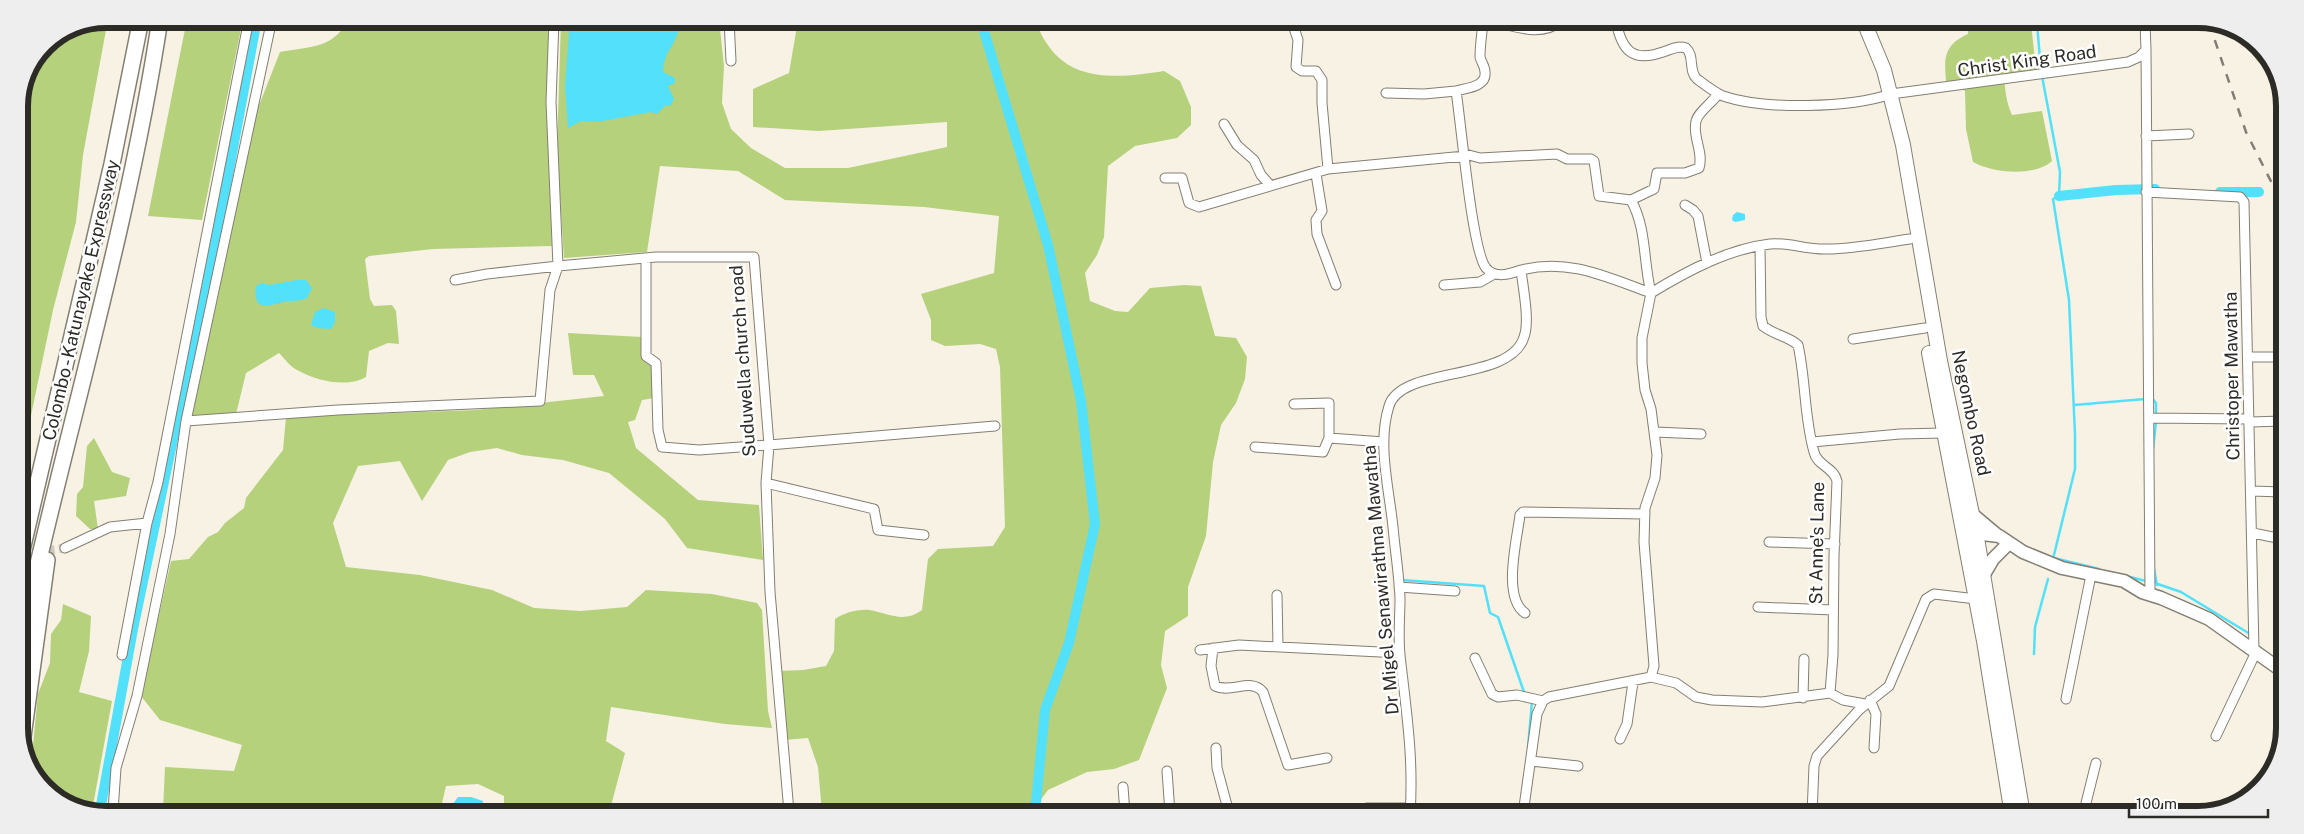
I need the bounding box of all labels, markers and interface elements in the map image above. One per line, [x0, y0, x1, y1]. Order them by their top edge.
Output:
street label: Christ King Road [1956, 40, 2098, 81]
street label: Colombo - Katunayake Expressway [38, 157, 123, 442]
street label: Suduwella church road [725, 265, 760, 458]
street label: Christoper Mawatha [2220, 292, 2243, 461]
street label: Negombo Road [1948, 348, 1995, 478]
street label: Dr Migel Senawirathna Mawatha [1358, 444, 1403, 716]
street label: St Anne's Lane [1805, 481, 1828, 605]
scale bar [2129, 786, 2268, 818]
text: 100 m [2136, 795, 2177, 812]

